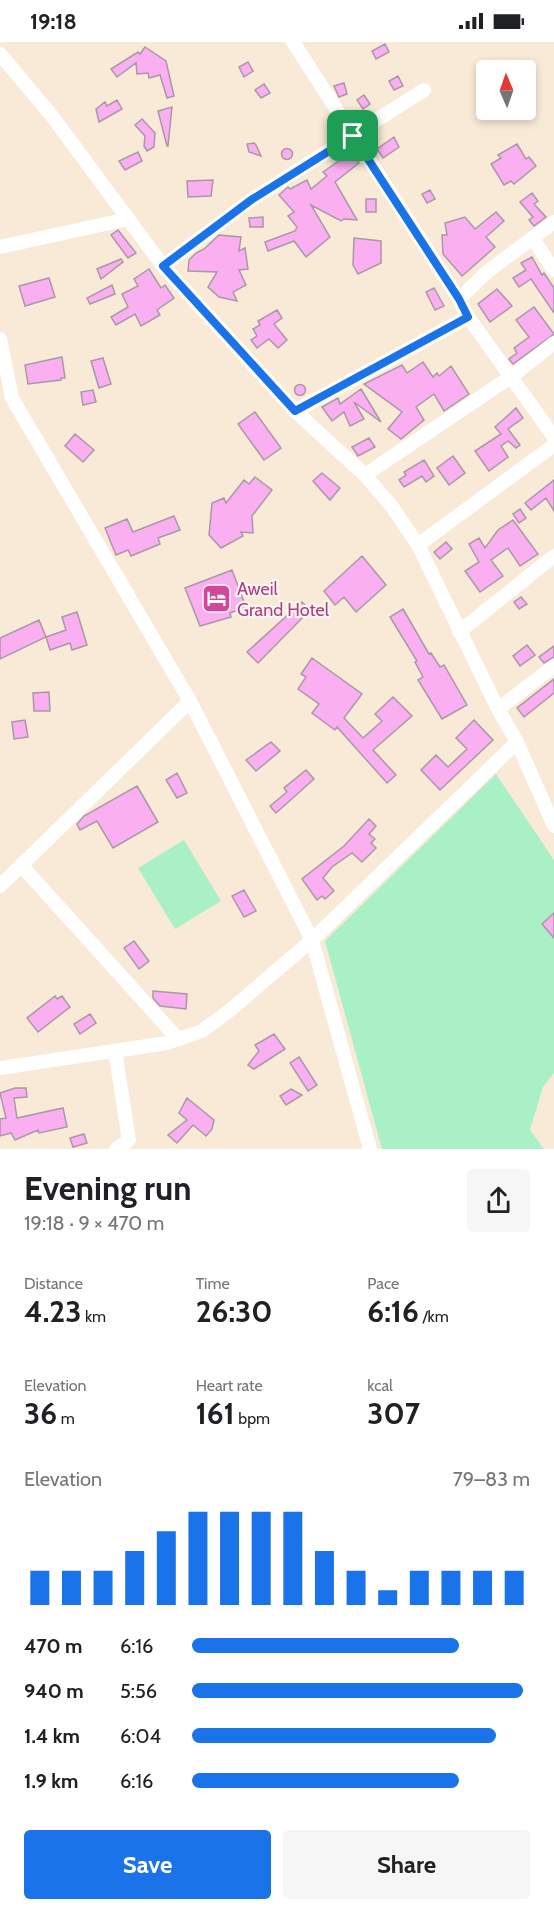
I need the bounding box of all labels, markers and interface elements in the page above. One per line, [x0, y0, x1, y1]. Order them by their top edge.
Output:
text: 19:18 [30, 8, 77, 35]
north arrow [476, 60, 536, 120]
map controls [476, 60, 536, 120]
pin [327, 110, 378, 161]
icon: arrive [336, 119, 369, 152]
place label: Aweil Grand Hotel [237, 578, 330, 621]
hotel icon: Aweil Grand Hotel [200, 583, 232, 615]
text: Evening run [24, 1168, 191, 1208]
button: share [467, 1169, 530, 1232]
text: 19:18 · 9 × 470 m [24, 1211, 164, 1235]
text: Distance [24, 1274, 83, 1293]
text: Time [196, 1274, 230, 1293]
text: Pace [367, 1274, 399, 1293]
text: 4.23 [24, 1293, 81, 1330]
text: 26:30 [196, 1293, 272, 1330]
text: 6:16 [367, 1293, 419, 1330]
text: km [81, 1307, 106, 1326]
text: /km [419, 1307, 449, 1326]
text: Elevation [24, 1376, 87, 1395]
text: Heart rate [196, 1376, 263, 1395]
text: kcal [367, 1376, 393, 1395]
text: 36 [24, 1395, 57, 1432]
text: 161 [196, 1395, 235, 1432]
text: 307 [367, 1395, 420, 1432]
text: m [57, 1409, 75, 1428]
text: bpm [235, 1409, 270, 1428]
text: Elevation [24, 1467, 102, 1491]
text: 79–83 m [453, 1467, 530, 1491]
text: 470 m [24, 1634, 82, 1658]
text: 6:16 [120, 1634, 153, 1658]
text: 940 m [24, 1679, 84, 1703]
text: 5:56 [120, 1679, 157, 1703]
text: 1.4 km [24, 1724, 80, 1748]
text: 6:04 [120, 1724, 161, 1748]
text: 1.9 km [24, 1769, 78, 1793]
text: 6:16 [120, 1769, 153, 1793]
button: Save [24, 1830, 271, 1899]
button: Share [283, 1830, 530, 1899]

